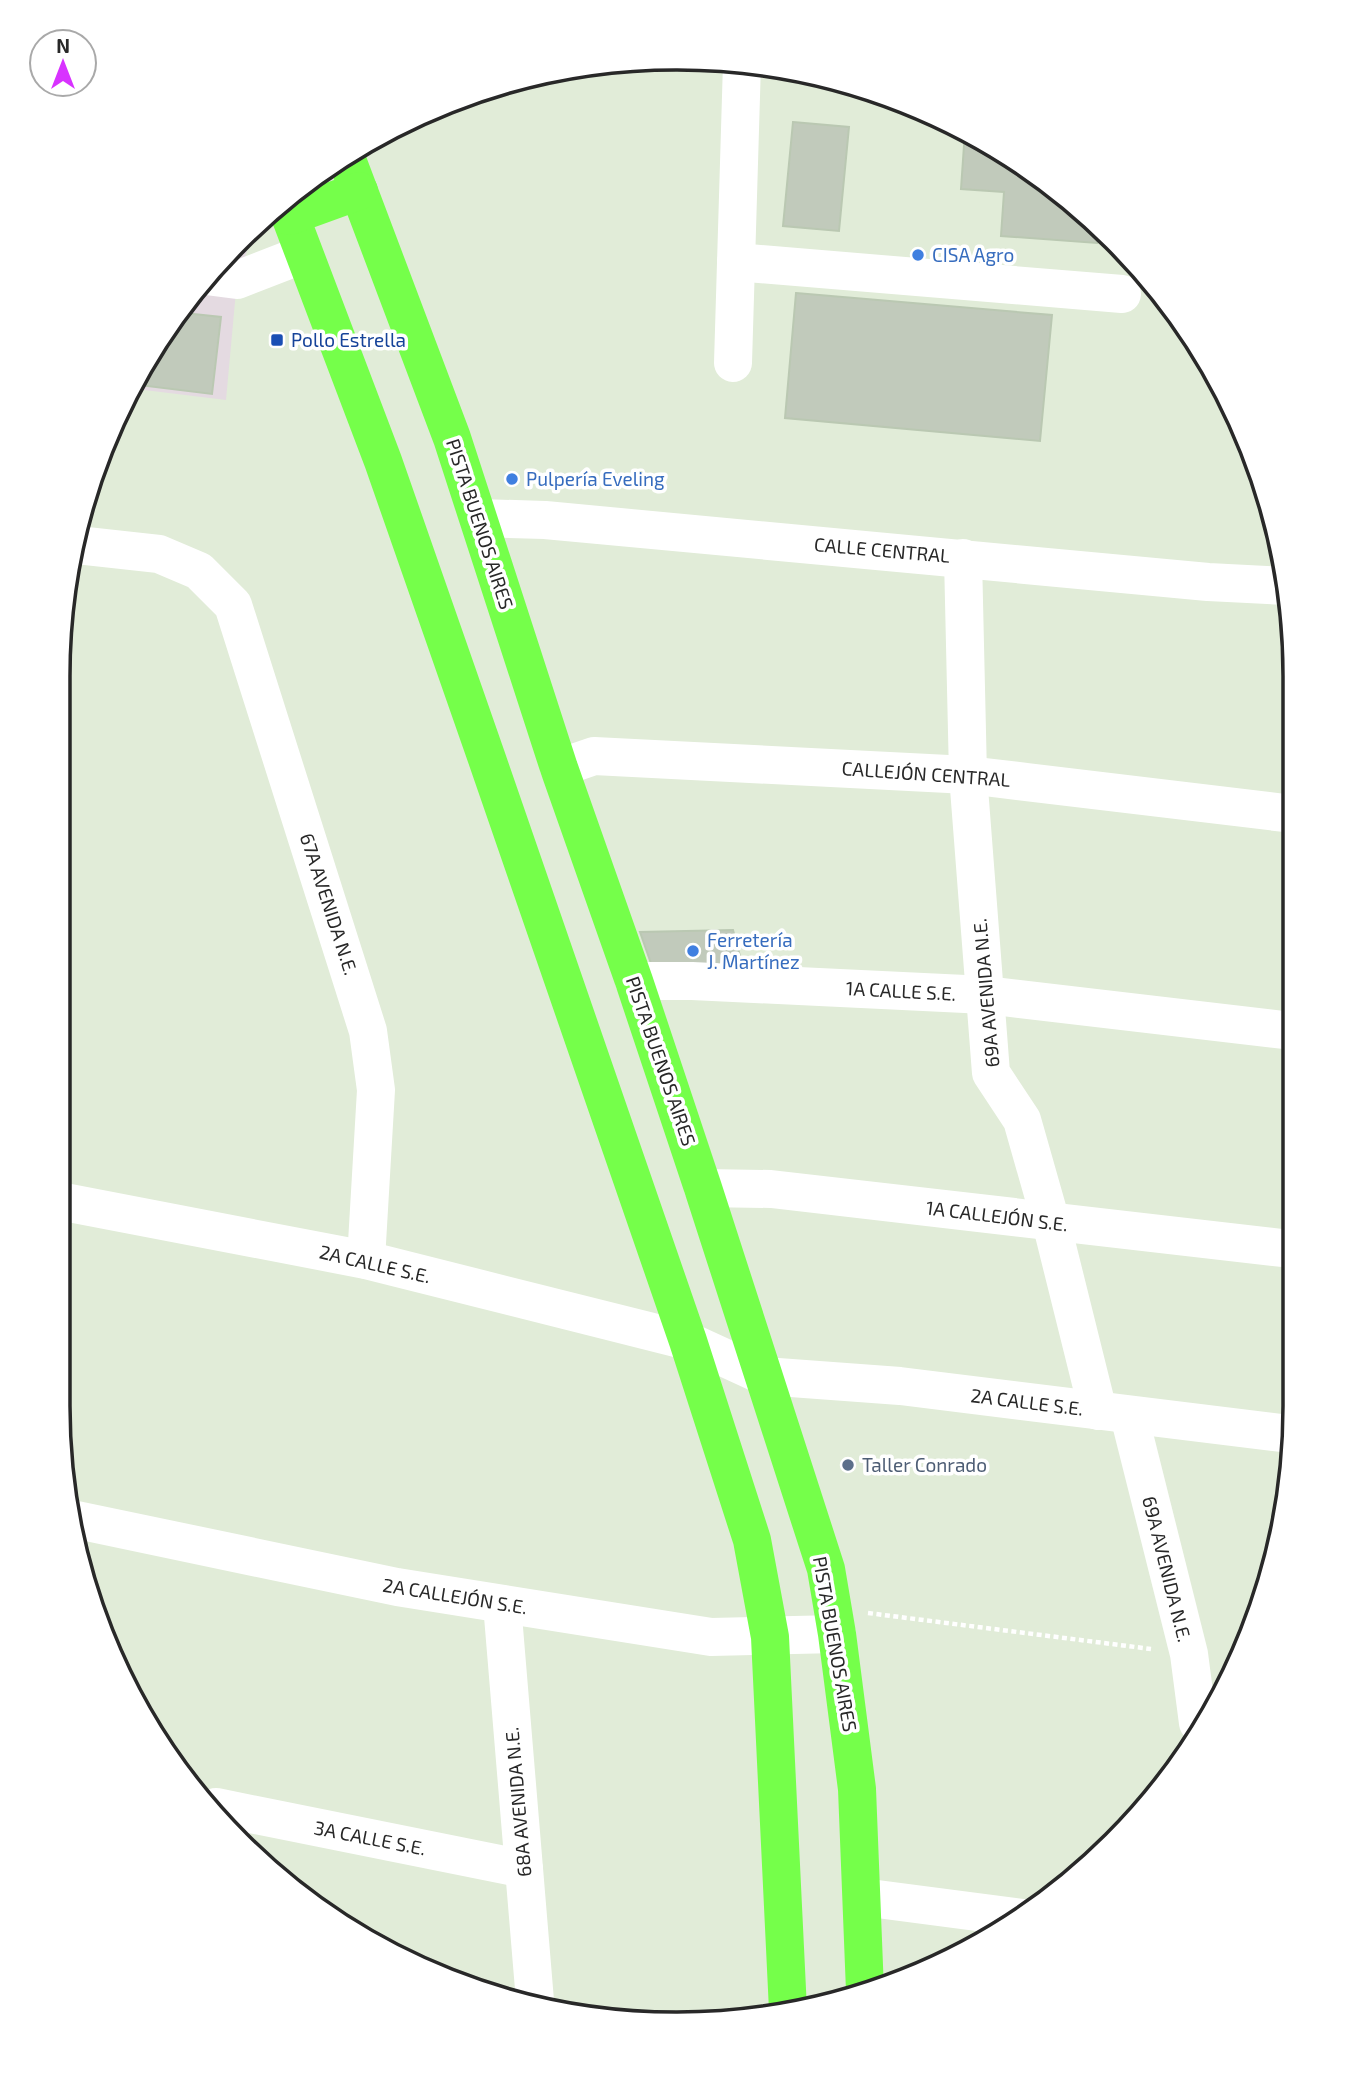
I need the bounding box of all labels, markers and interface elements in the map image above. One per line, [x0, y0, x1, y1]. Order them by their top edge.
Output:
north arrow [28, 28, 98, 98]
text: N [56, 34, 70, 57]
place label: CISA Agro [932, 243, 1014, 266]
marker: CISA Agro [910, 247, 926, 263]
place label: Pollo Estrella [291, 328, 406, 351]
marker: Pollo Estrella [269, 332, 285, 348]
street label: PISTA BUENOS AIRES [442, 436, 519, 612]
place label: Pulpería Eveling [526, 467, 665, 490]
marker: Pulpería Eveling [504, 471, 520, 487]
street label: CALLE CENTRAL [813, 532, 951, 567]
street label: CALLEJÓN CENTRAL [841, 756, 1011, 791]
street label: 67A AVENIDA N.E. [296, 830, 363, 978]
street label: 69A AVENIDA N.E. [968, 918, 1003, 1069]
place label: Ferretería J. Martínez [707, 928, 800, 973]
marker: Ferretería J. Martínez [685, 943, 701, 959]
street label: PISTA BUENOS AIRES [622, 973, 701, 1149]
street label: 1A CALLE S.E. [845, 976, 957, 1005]
street label: 1A CALLEJÓN S.E. [925, 1195, 1069, 1236]
street label: 2A CALLE S.E. [317, 1240, 433, 1287]
street label: 2A CALLE S.E. [969, 1383, 1085, 1420]
place label: Taller Conrado [862, 1453, 987, 1476]
marker: Taller Conrado [840, 1457, 856, 1473]
street label: 69A AVENIDA N.E. [1138, 1494, 1197, 1644]
street label: PISTA BUENOS AIRES [809, 1554, 862, 1733]
street label: 2A CALLEJÓN S.E. [381, 1573, 529, 1618]
street label: 68A AVENIDA N.E. [500, 1726, 536, 1878]
street label: 3A CALLE S.E. [312, 1815, 428, 1860]

